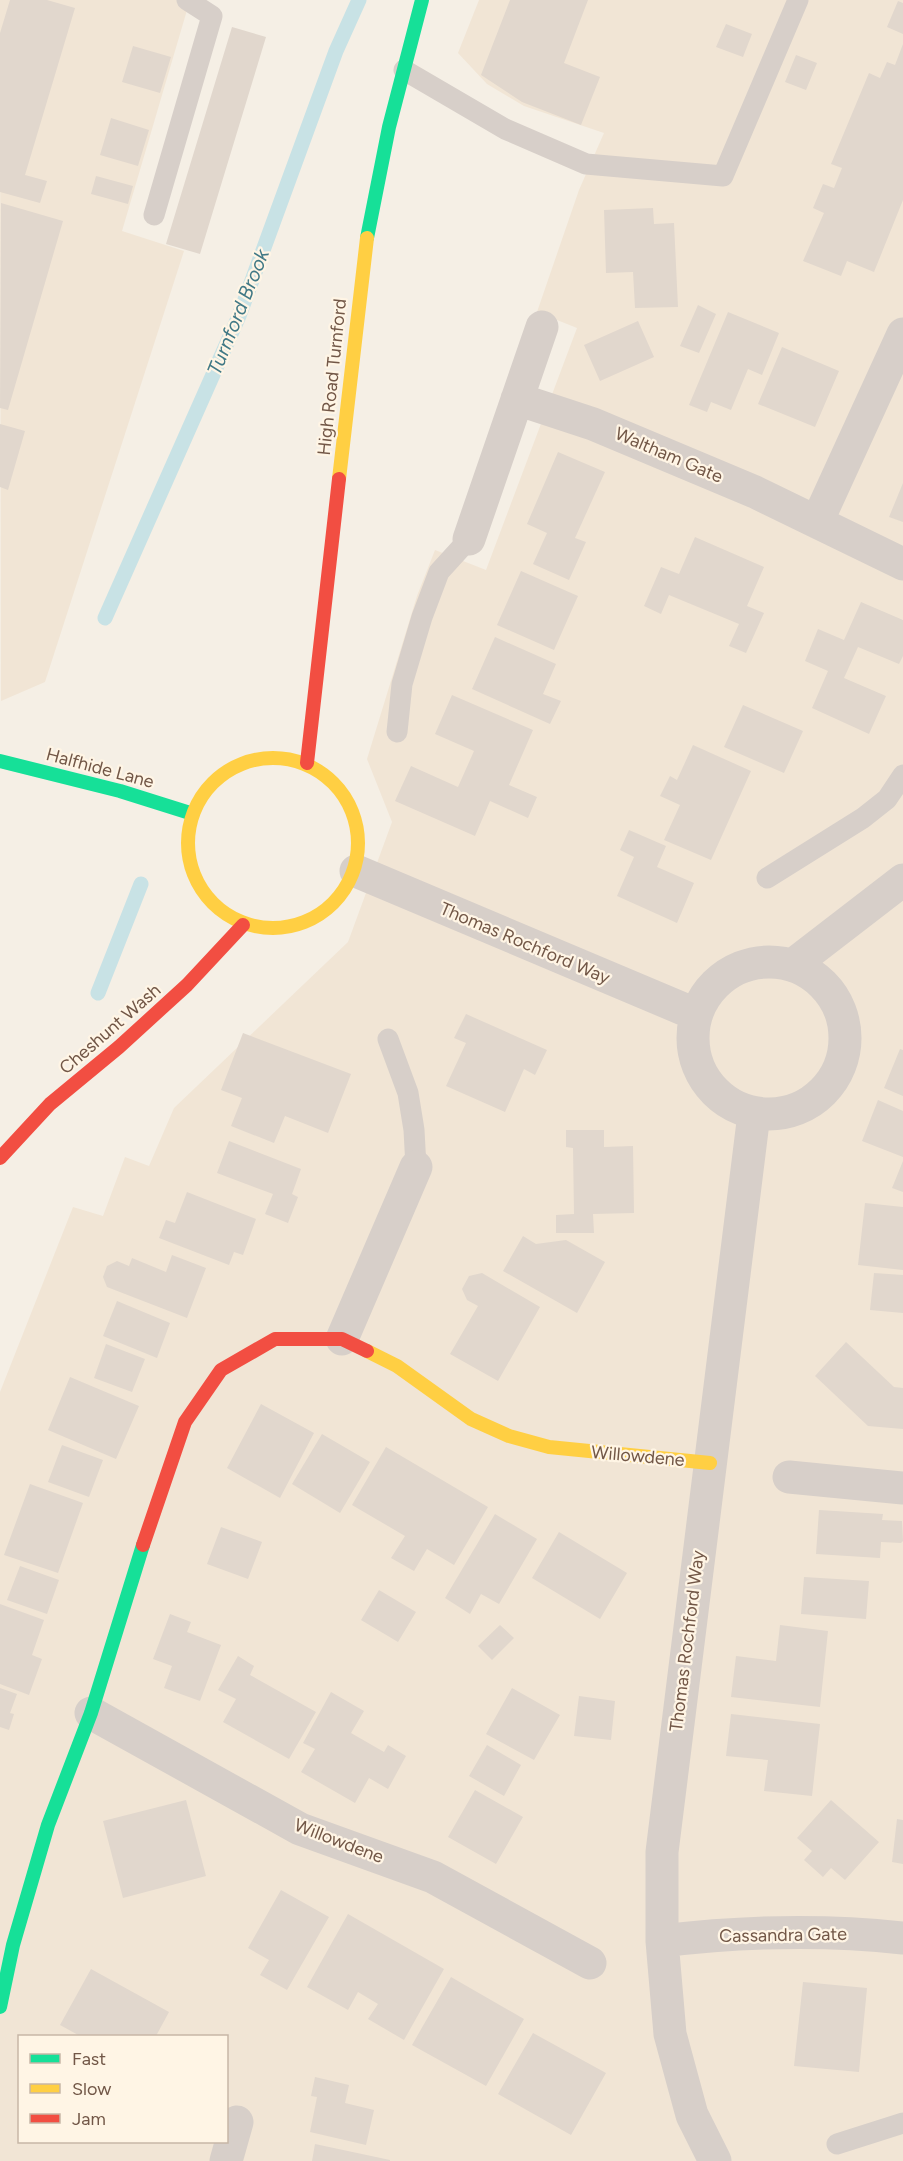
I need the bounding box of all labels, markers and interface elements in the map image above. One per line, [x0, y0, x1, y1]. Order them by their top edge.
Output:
water label: Turnford Brook [202, 244, 275, 378]
street label: High Road Turnford [313, 298, 351, 456]
street label: Waltham Gate [612, 422, 726, 488]
street label: Halfhide Lane [44, 743, 156, 793]
street label: Thomas Rochford Way [437, 897, 614, 989]
street label: Cheshunt Wash [55, 979, 165, 1079]
street label: Willowdene [590, 1441, 686, 1471]
street label: Thomas Rochford Way [665, 1549, 709, 1733]
street label: Willowdene [291, 1814, 387, 1868]
street label: Cassandra Gate [719, 1923, 847, 1947]
legend [18, 2035, 228, 2143]
text: Fast [72, 2048, 106, 2070]
text: Slow [72, 2078, 111, 2100]
text: Jam [72, 2108, 106, 2130]

